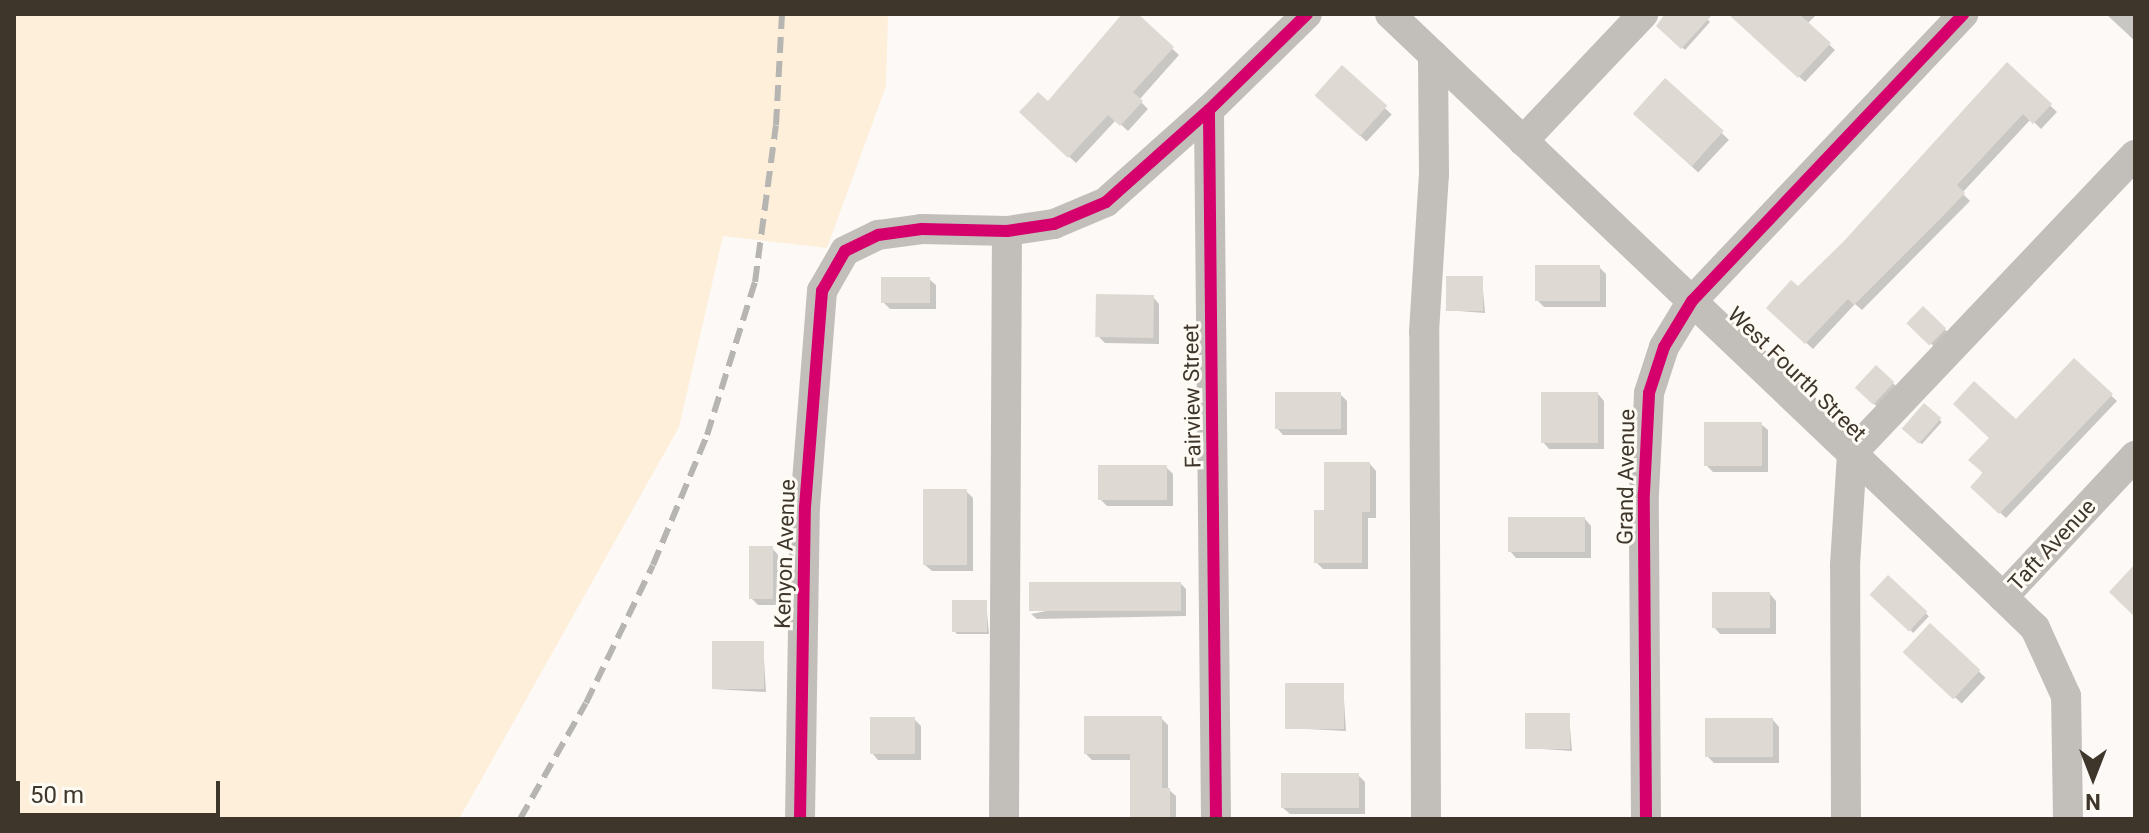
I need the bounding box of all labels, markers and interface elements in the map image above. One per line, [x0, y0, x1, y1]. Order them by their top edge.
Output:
street label: West Fourth Street [1722, 301, 1872, 447]
street label: Fairview Street [1178, 324, 1206, 468]
street label: Grand Avenue [1612, 409, 1640, 545]
street label: Kenyon Avenue [769, 479, 801, 629]
street label: Taft Avenue [2003, 494, 2101, 596]
north arrow [2053, 737, 2133, 817]
scale bar [20, 765, 224, 815]
text: 50 m [30, 781, 84, 809]
text: N [2085, 789, 2101, 814]

